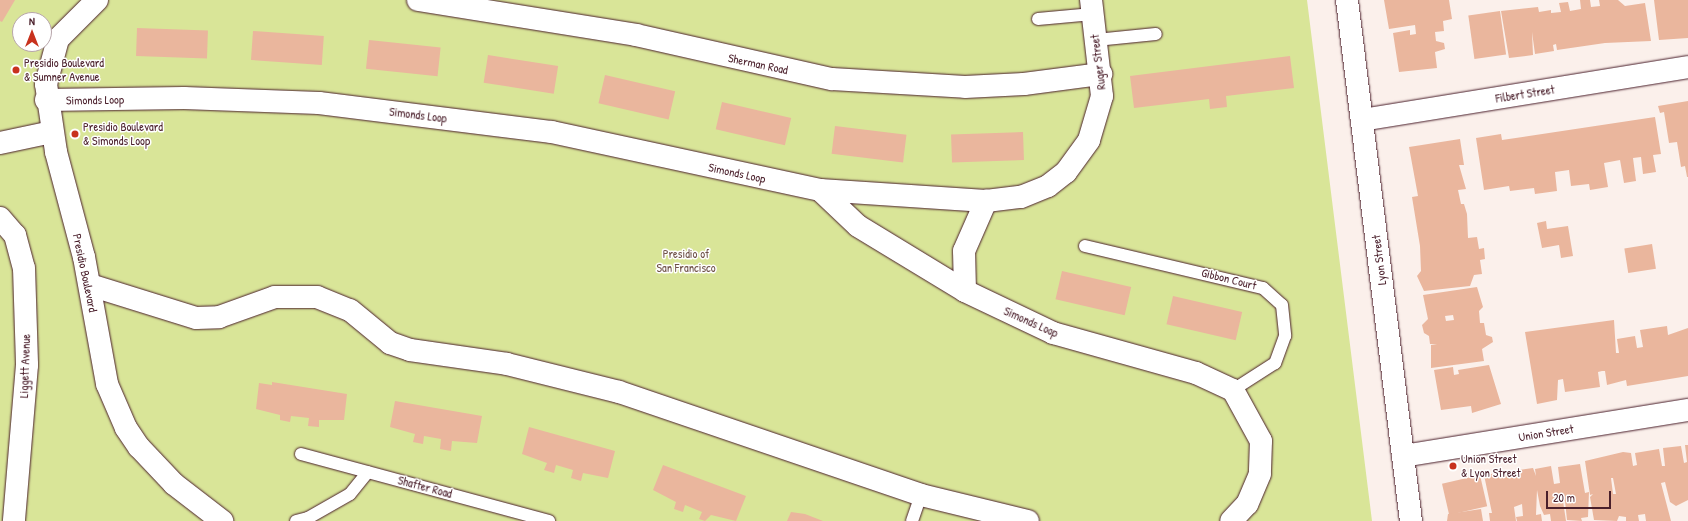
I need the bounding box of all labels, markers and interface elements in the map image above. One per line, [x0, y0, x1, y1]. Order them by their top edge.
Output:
north arrow [12, 12, 52, 52]
text: N [29, 14, 35, 28]
street label: Ruger Street [1087, 33, 1109, 91]
street label: Sherman Road [727, 51, 789, 77]
place label: Presidio Boulevard & Sumner Avenue [24, 56, 104, 84]
marker: Presidio Boulevard & Sumner Avenue [11, 65, 21, 75]
street label: Filbert Street [1494, 82, 1556, 106]
street label: Simonds Loop [66, 92, 124, 108]
street label: Simonds Loop [388, 104, 448, 126]
place label: Presidio Boulevard & Simonds Loop [83, 120, 163, 148]
marker: Presidio Boulevard & Simonds Loop [70, 129, 80, 139]
street label: Simonds Loop [707, 160, 767, 186]
street label: Presidio Boulevard [70, 232, 100, 314]
street label: Lyon Street [1369, 234, 1389, 286]
park label: Presidio of San Francisco [656, 247, 716, 275]
street label: Gibbon Court [1200, 265, 1258, 293]
street label: Simonds Loop [1002, 304, 1060, 340]
street label: Liggett Avenue [17, 334, 33, 398]
street label: Union Street [1517, 422, 1575, 444]
place label: Union Street & Lyon Street [1461, 452, 1521, 480]
marker: Union Street & Lyon Street [1448, 461, 1458, 471]
street label: Shafter Road [396, 473, 454, 501]
scale bar [1548, 483, 1613, 509]
text: 20 m [1553, 489, 1575, 506]

